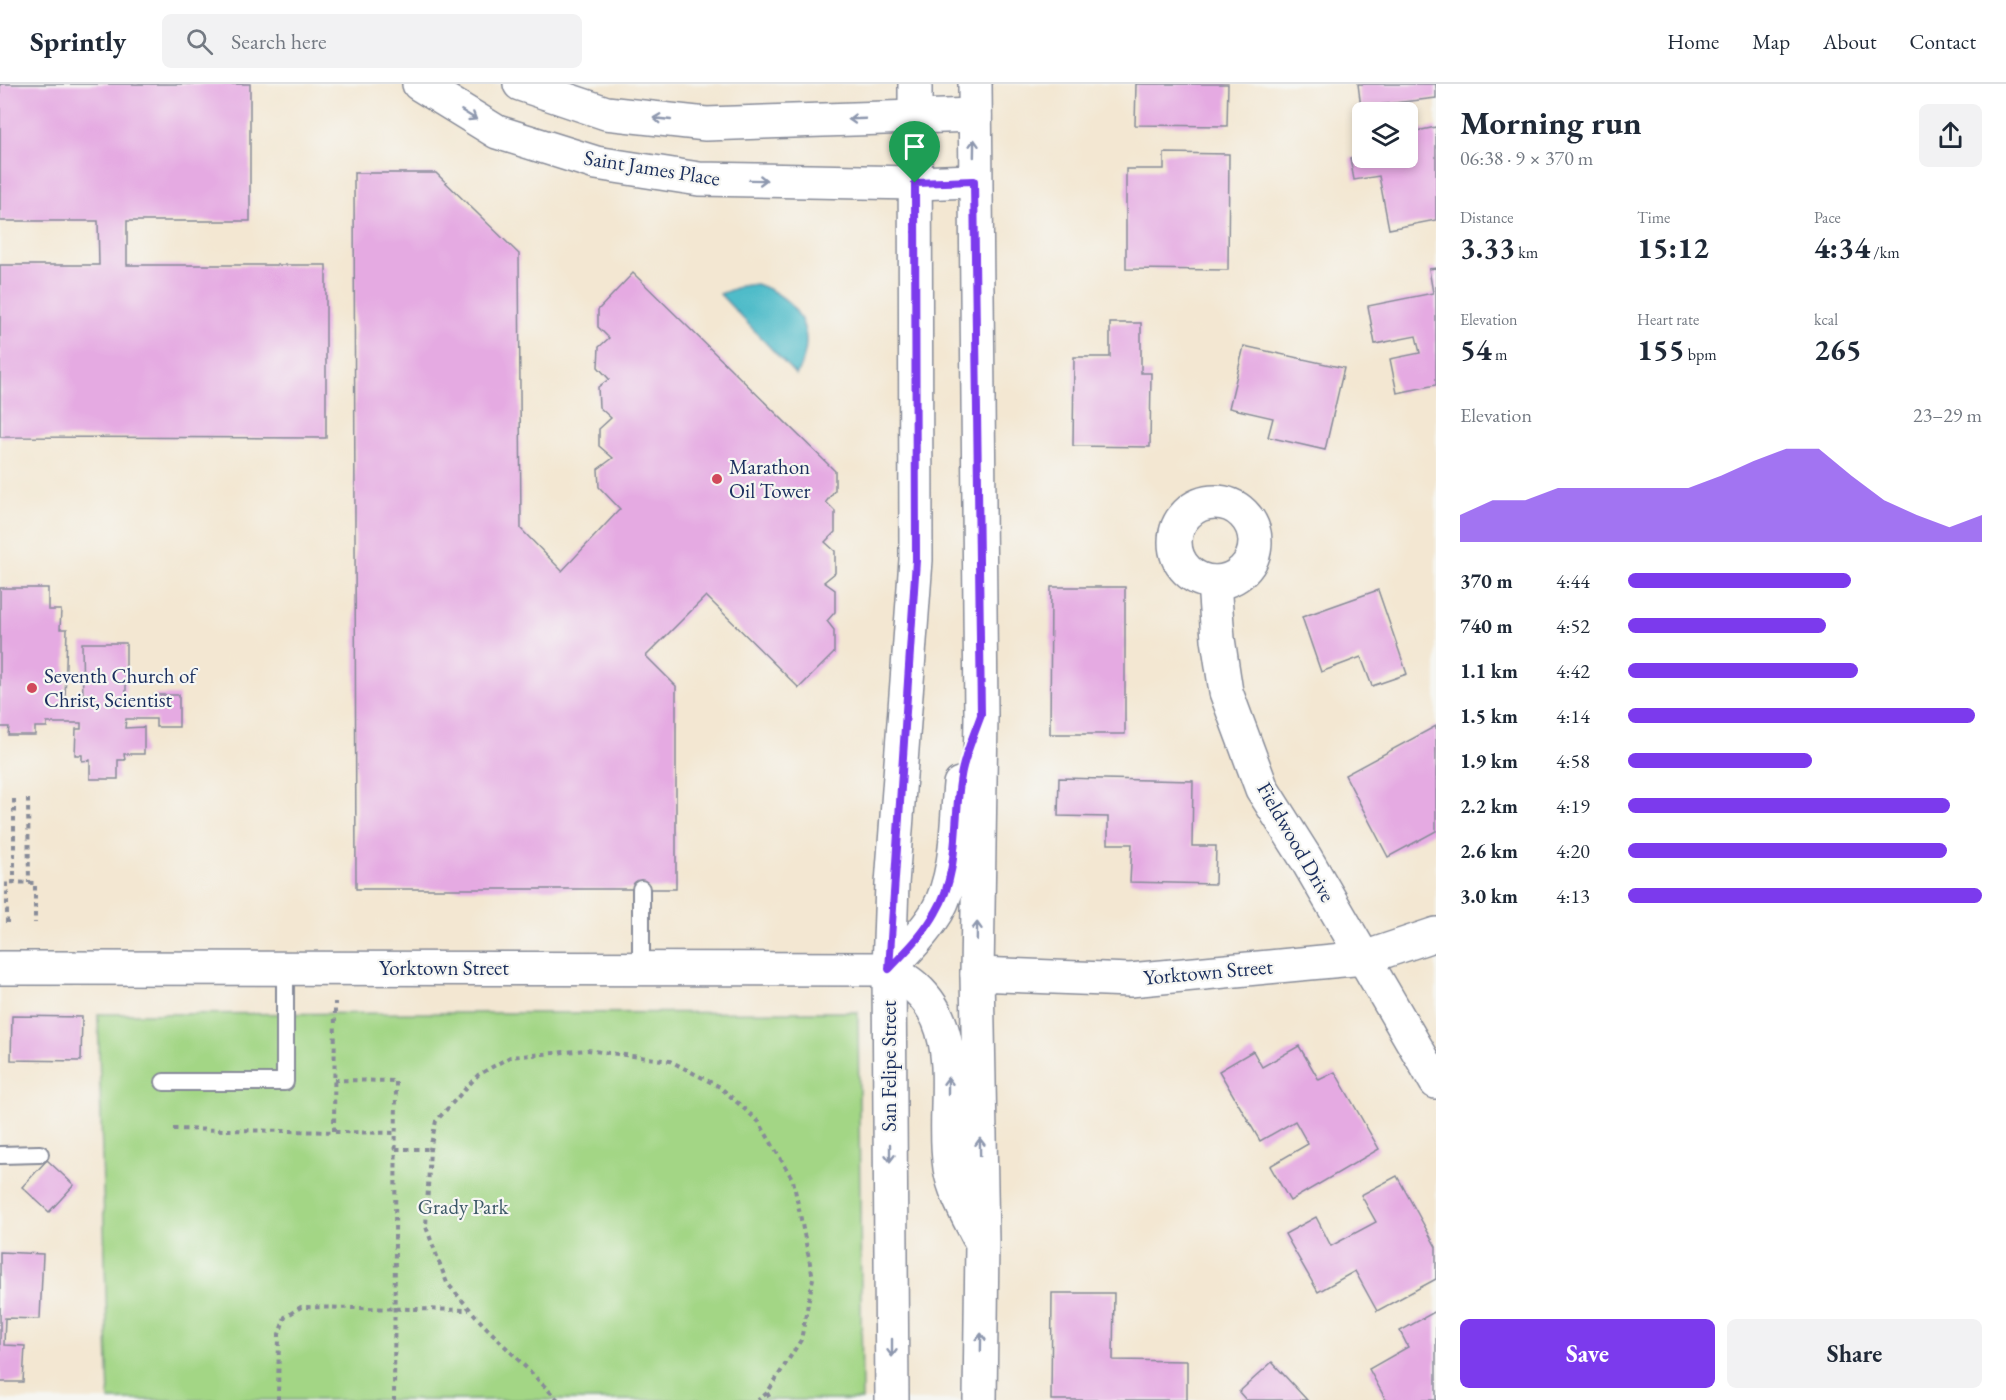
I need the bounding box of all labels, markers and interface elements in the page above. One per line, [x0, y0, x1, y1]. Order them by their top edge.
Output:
search box [162, 14, 582, 68]
text: Sprintly [30, 23, 126, 59]
icon: search [183, 25, 216, 58]
text: Search here [231, 27, 327, 56]
text: Home [1667, 28, 1719, 55]
text: Map [1752, 28, 1790, 55]
text: About [1823, 28, 1876, 55]
text: Contact [1909, 28, 1976, 55]
text: Morning run [1460, 101, 1642, 144]
map controls [1352, 102, 1418, 168]
button: layers [1352, 102, 1418, 168]
button: share [1919, 104, 1982, 167]
one-way arrow [460, 109, 477, 121]
one-way arrow [847, 113, 867, 124]
one-way arrow [652, 114, 672, 125]
pin [889, 121, 940, 183]
icon: arrive [898, 130, 931, 163]
one-way arrow [968, 139, 980, 159]
street label: Saint James Place [582, 143, 722, 192]
text: 06:38 · 9 × 370 m [1460, 145, 1593, 171]
one-way arrow [748, 174, 768, 186]
text: Distance [1460, 207, 1513, 228]
text: Time [1637, 207, 1670, 228]
text: Pace [1814, 207, 1841, 228]
text: 3.33 [1460, 228, 1515, 267]
text: 15:12 [1637, 228, 1709, 267]
text: 4:34 [1814, 228, 1870, 267]
text: km [1515, 242, 1538, 263]
text: /km [1870, 242, 1900, 263]
text: Elevation [1460, 309, 1518, 330]
text: Heart rate [1637, 309, 1699, 330]
text: kcal [1814, 309, 1838, 330]
text: 54 [1460, 330, 1492, 369]
text: 155 [1637, 330, 1685, 369]
text: 265 [1814, 330, 1862, 369]
text: m [1492, 344, 1507, 365]
text: bpm [1685, 344, 1717, 365]
text: Elevation [1460, 402, 1532, 428]
text: 23–29 m [1913, 402, 1982, 428]
place label: Marathon Oil Tower [729, 453, 810, 504]
marker: Marathon Oil Tower [710, 472, 724, 486]
text: 370 m [1460, 568, 1513, 594]
text: 4:44 [1556, 568, 1590, 594]
text: 740 m [1460, 613, 1513, 639]
text: 4:52 [1556, 613, 1590, 639]
text: 1.1 km [1460, 658, 1518, 684]
text: 4:42 [1556, 658, 1590, 684]
place label: Seventh Church of Christ, Scientist [44, 662, 198, 713]
marker: Seventh Church of Christ, Scientist [25, 681, 39, 695]
text: 1.5 km [1460, 703, 1518, 729]
text: 4:14 [1556, 703, 1590, 729]
text: 1.9 km [1460, 748, 1518, 774]
text: 4:58 [1556, 748, 1590, 774]
street label: Fieldwood Drive [1251, 777, 1342, 907]
text: 2.2 km [1460, 793, 1518, 819]
text: 4:19 [1556, 793, 1590, 819]
text: 2.6 km [1460, 838, 1518, 864]
text: 4:20 [1556, 838, 1590, 864]
text: 3.0 km [1460, 883, 1518, 909]
text: 4:13 [1556, 883, 1590, 909]
one-way arrow [971, 921, 983, 941]
street label: Yorktown Street [1142, 952, 1274, 991]
street label: Yorktown Street [379, 954, 509, 981]
street label: San Felipe Street [875, 1000, 902, 1132]
one-way arrow [942, 1077, 954, 1097]
one-way arrow [974, 1137, 986, 1157]
one-way arrow [884, 1143, 896, 1163]
park label: Grady Park [418, 1193, 509, 1220]
button: Save [1460, 1319, 1715, 1388]
button: Share [1727, 1319, 1982, 1388]
one-way arrow [975, 1332, 987, 1352]
one-way arrow [886, 1338, 898, 1358]

